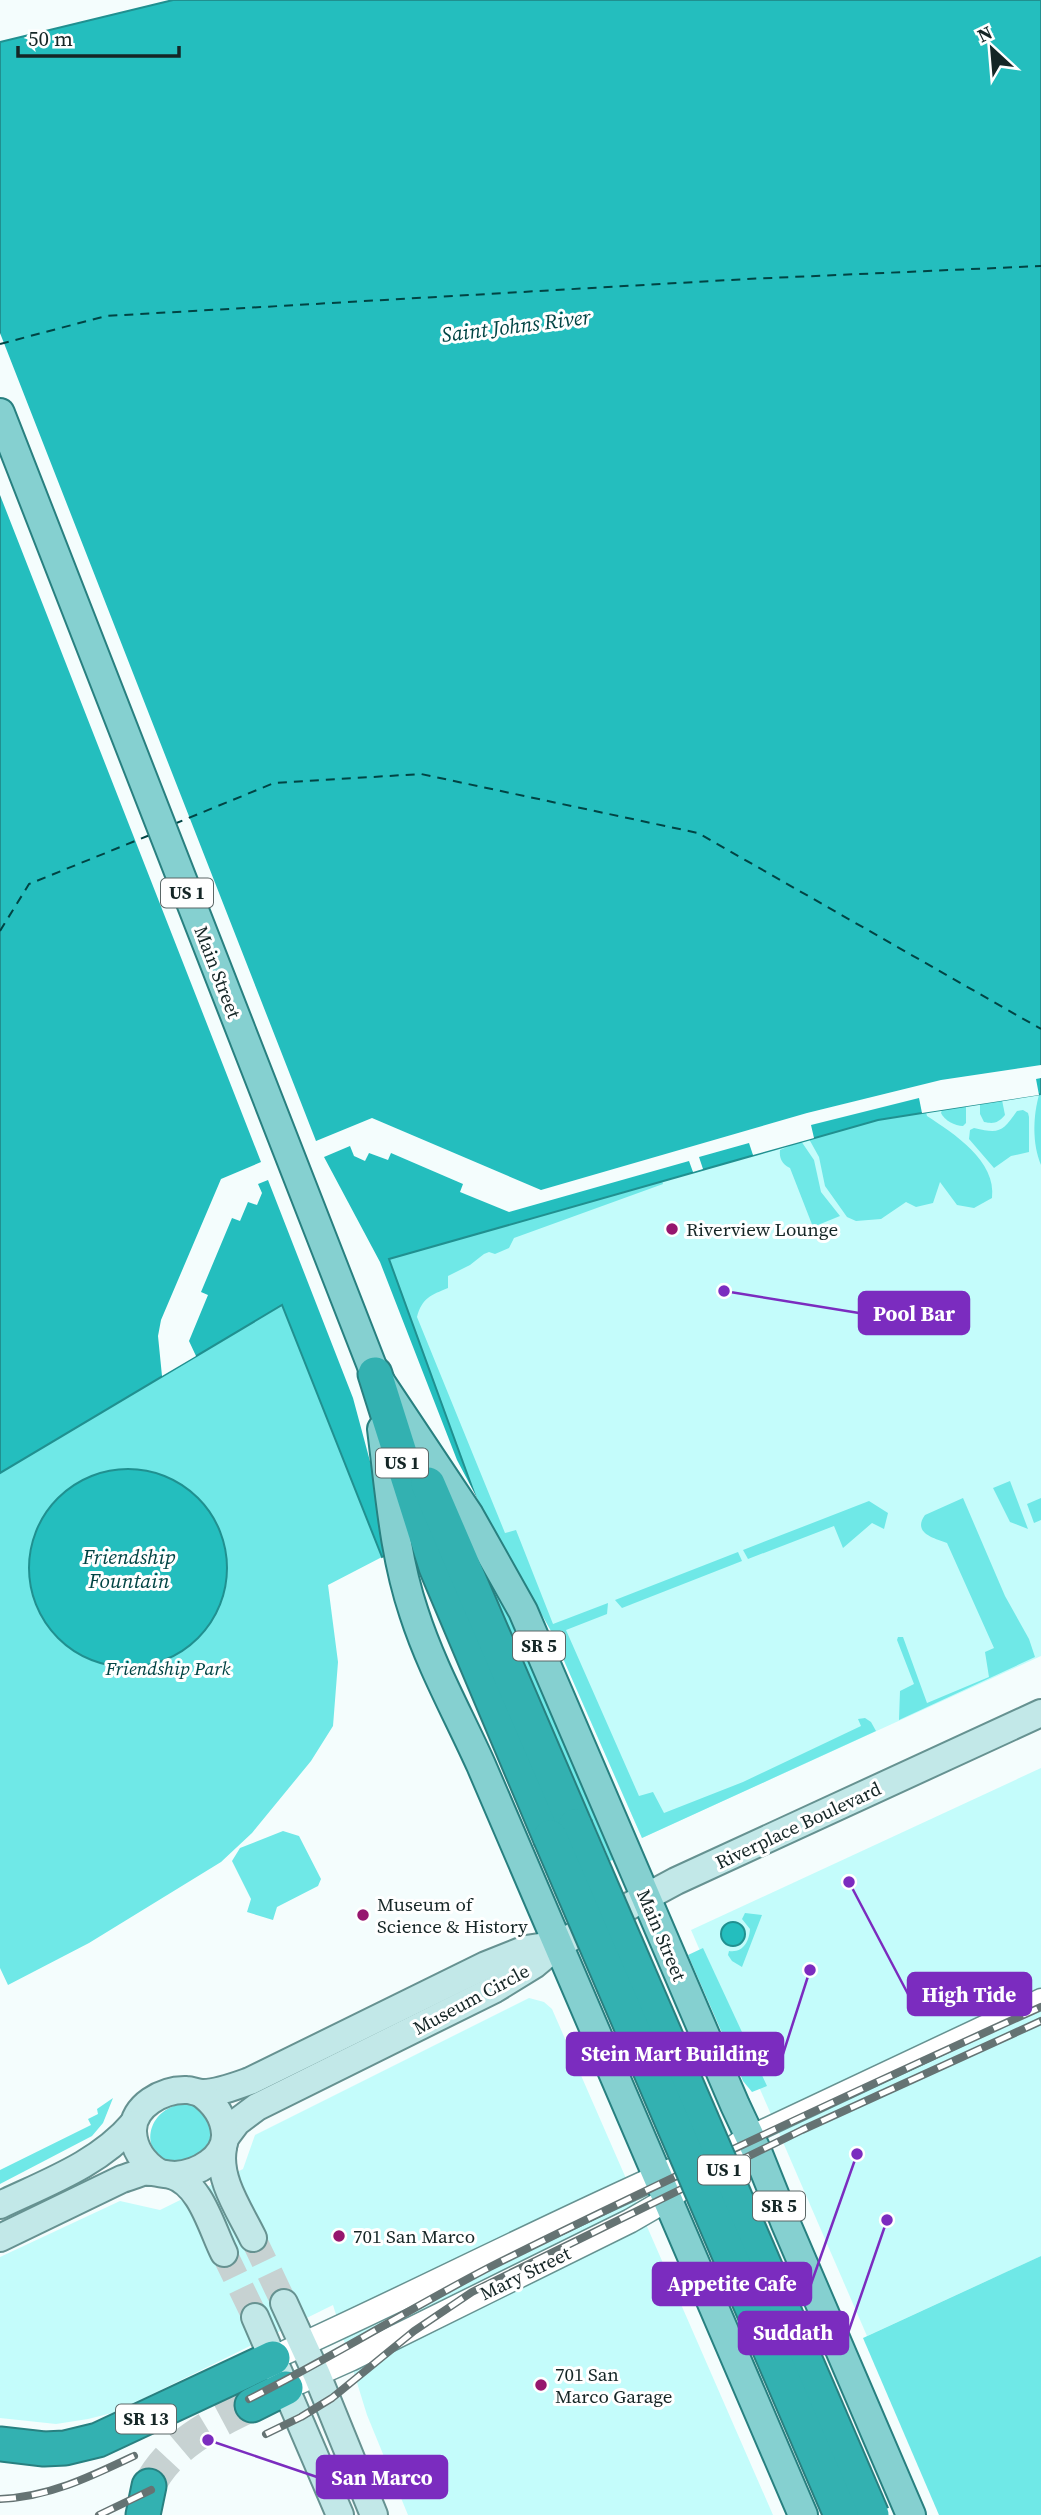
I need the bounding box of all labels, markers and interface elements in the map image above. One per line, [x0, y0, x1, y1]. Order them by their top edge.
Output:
scale bar [18, 14, 178, 58]
north arrow [957, 14, 1027, 84]
text: N [973, 19, 997, 48]
text: 50 m [28, 24, 73, 53]
water label: Saint Johns River [440, 302, 593, 349]
road number: US 1 [161, 878, 213, 908]
street label: Main Street [188, 922, 248, 1023]
place label: Riverview Lounge [686, 1216, 838, 1242]
marker: Riverview Lounge [664, 1221, 680, 1237]
callout: Pool Bar [859, 1292, 969, 1334]
text: Pool Bar [873, 1299, 955, 1328]
road number: US 1 [376, 1448, 428, 1478]
water label: Friendship Fountain [81, 1542, 176, 1595]
road number: SR 5 [513, 1632, 565, 1660]
park label: Friendship Park [104, 1655, 231, 1681]
street label: Riverplace Boulevard [711, 1775, 885, 1875]
street label: Main Street [631, 1885, 693, 1986]
place label: Museum of Science & History [377, 1891, 528, 1939]
marker: Museum of Science & History [355, 1907, 371, 1923]
street label: Museum Circle [408, 1957, 534, 2041]
callout: High Tide [908, 1973, 1031, 2015]
text: High Tide [922, 1980, 1016, 2009]
callout: Stein Mart Building [567, 2033, 783, 2075]
text: Stein Mart Building [581, 2039, 770, 2068]
road number: US 1 [698, 2156, 750, 2184]
road number: SR 5 [753, 2192, 805, 2220]
place label: 701 San Marco [353, 2223, 475, 2249]
marker: 701 San Marco [331, 2228, 347, 2244]
street label: Mary Street [475, 2240, 575, 2306]
callout: Appetite Cafe [653, 2263, 811, 2305]
text: Appetite Cafe [667, 2269, 797, 2298]
callout: Suddath [739, 2312, 848, 2354]
text: Suddath [753, 2318, 833, 2347]
place label: 701 San Marco Garage [555, 2361, 673, 2409]
marker: 701 San Marco Garage [533, 2377, 549, 2393]
road number: SR 13 [116, 2404, 176, 2434]
callout: San Marco [317, 2456, 447, 2498]
text: San Marco [331, 2463, 433, 2492]

